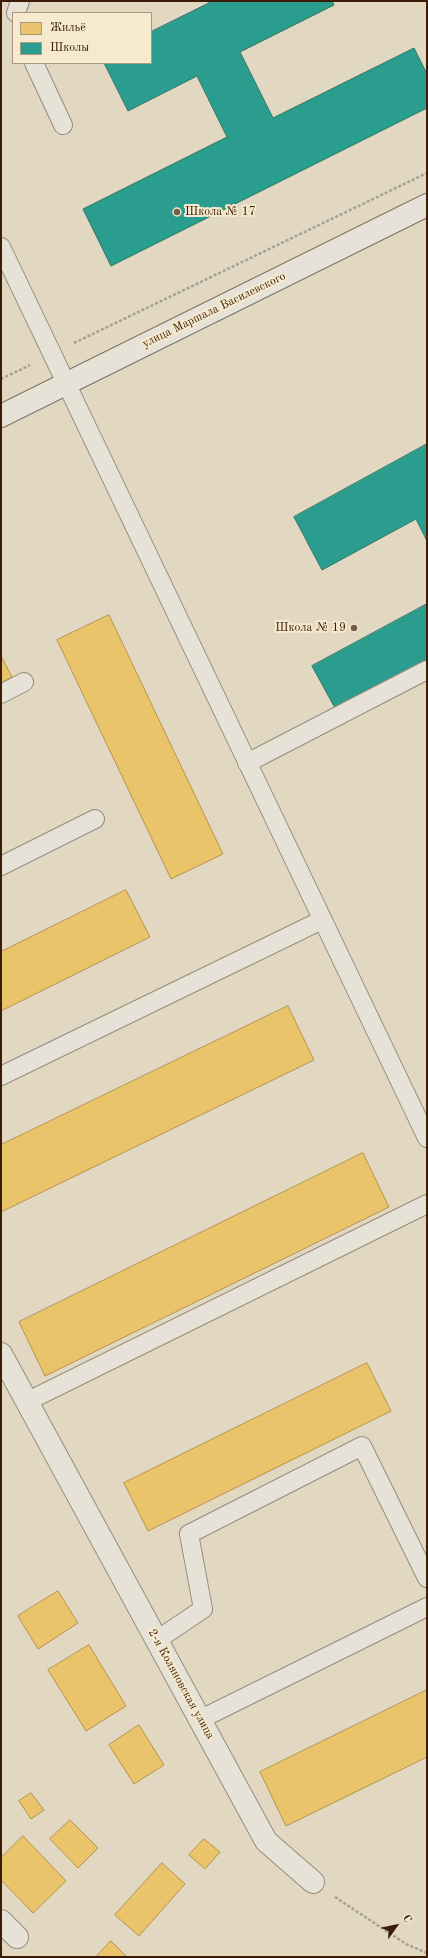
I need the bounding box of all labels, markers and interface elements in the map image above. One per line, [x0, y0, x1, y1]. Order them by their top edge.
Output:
legend [12, 12, 152, 64]
text: Жильё [50, 22, 86, 34]
text: Школы [50, 42, 89, 54]
place label: Школа № 17 [185, 205, 256, 219]
marker: Школа № 17 [172, 207, 182, 217]
street label: улица Маршала Василевского [140, 269, 288, 351]
place label: Школа № 19 [275, 621, 346, 635]
marker: Школа № 19 [349, 623, 359, 633]
street label: 2-я Коляновская улица [145, 1626, 217, 1742]
north arrow [376, 1906, 416, 1946]
text: С [400, 1913, 413, 1925]

